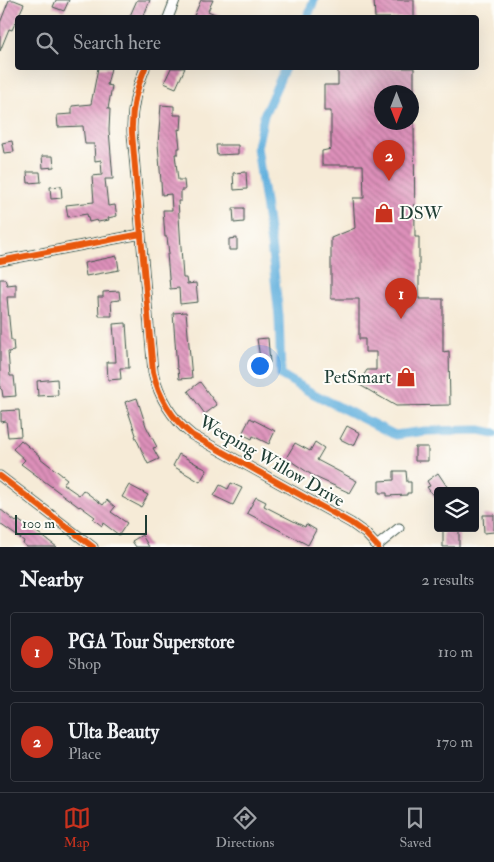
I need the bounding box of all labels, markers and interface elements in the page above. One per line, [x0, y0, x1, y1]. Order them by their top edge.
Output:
search box [15, 15, 479, 70]
icon: search [33, 29, 61, 57]
text: Search here [73, 31, 161, 55]
north arrow [374, 85, 419, 130]
pin: 2 [373, 140, 405, 181]
shop icon: DSW [373, 202, 395, 224]
place label: DSW [399, 202, 443, 225]
pin: 1 [385, 278, 417, 319]
your location [247, 353, 273, 379]
place label: PetSmart [324, 366, 391, 389]
shop icon: PetSmart [395, 366, 417, 388]
street label: Weeping Willow Drive [194, 410, 349, 513]
map controls [434, 487, 479, 532]
button: layers [434, 487, 479, 532]
scale bar [15, 512, 148, 535]
text: 100 m [22, 515, 55, 532]
text: Nearby [20, 566, 83, 593]
text: 2 results [421, 570, 474, 590]
text: PGA Tour Superstore [68, 630, 235, 654]
text: 1 [34, 642, 40, 662]
text: 110 m [438, 642, 473, 662]
text: Shop [68, 654, 101, 674]
text: Ulta Beauty [68, 720, 159, 744]
text: 2 [33, 732, 41, 752]
text: 170 m [436, 732, 473, 752]
text: Place [68, 744, 101, 764]
tab: Map [63, 804, 91, 851]
tab: Directions [216, 804, 274, 851]
tab: Saved [399, 804, 431, 851]

